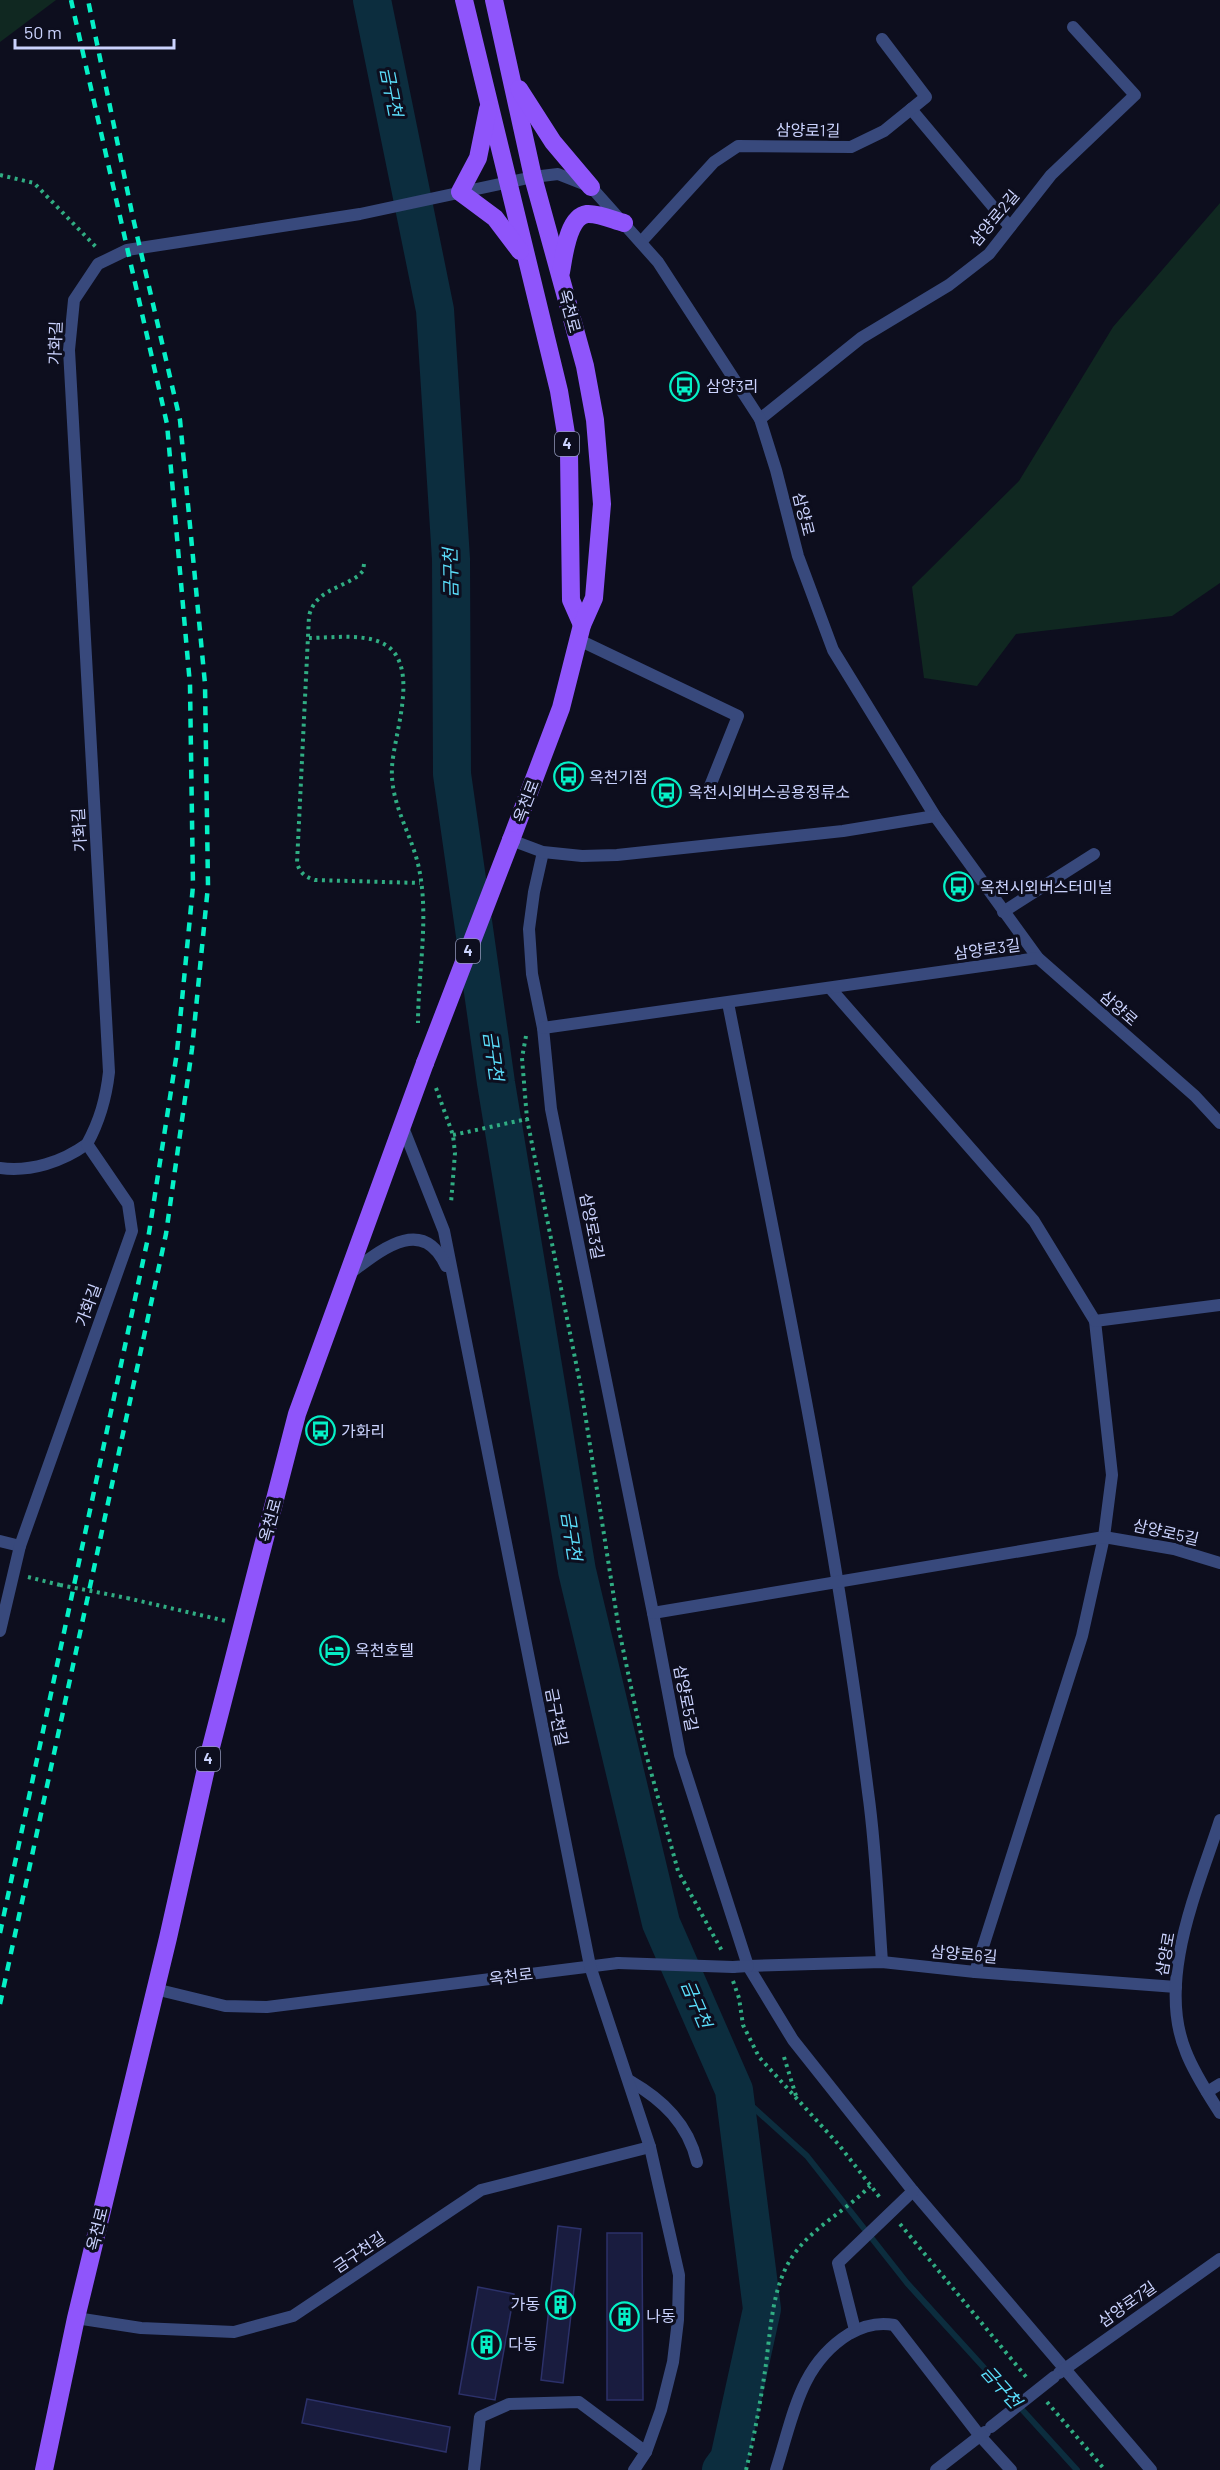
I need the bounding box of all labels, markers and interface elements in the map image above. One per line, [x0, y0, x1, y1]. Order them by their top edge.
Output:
scale bar [15, 12, 174, 50]
text: 50 m [24, 21, 62, 43]
water label: 금구천 [376, 65, 408, 121]
street label: 삼양로1길 [776, 119, 840, 140]
street label: 삼양로2길 [965, 186, 1023, 250]
street label: 옥천로 [556, 287, 585, 335]
street label: 가화길 [44, 321, 65, 365]
bus stop icon: 삼양3리 [669, 370, 701, 402]
place label: 삼양3리 [706, 376, 758, 395]
road number: 4 [555, 432, 579, 456]
street label: 삼양로 [790, 490, 819, 538]
water label: 금구천 [439, 546, 461, 598]
bus stop icon: 옥천기점 [552, 761, 584, 793]
place label: 옥천기점 [589, 767, 648, 786]
bus stop icon: 옥천시외버스공용정류소 [651, 776, 683, 808]
street label: 옥천로 [509, 777, 542, 825]
place label: 옥천시외버스공용정류소 [688, 782, 850, 801]
street label: 가화길 [68, 807, 89, 853]
bus stop icon: 옥천시외버스터미널 [943, 871, 975, 903]
place label: 옥천시외버스터미널 [980, 877, 1112, 896]
street label: 삼양로3길 [952, 934, 1021, 963]
road number: 4 [456, 939, 480, 963]
street label: 삼양로 [1096, 986, 1142, 1029]
water label: 금구천 [480, 1030, 509, 1084]
street label: 삼양로3길 [577, 1191, 608, 1261]
street label: 가화길 [71, 1281, 104, 1329]
bus stop icon: 가화리 [304, 1415, 336, 1447]
place label: 가화리 [341, 1421, 385, 1440]
street label: 옥천로 [255, 1496, 284, 1544]
water label: 금구천 [557, 1510, 587, 1565]
street label: 삼양로5길 [1131, 1515, 1201, 1548]
hotel icon: 옥천호텔 [318, 1634, 350, 1666]
place label: 옥천호텔 [355, 1640, 414, 1659]
street label: 삼양로5길 [671, 1663, 702, 1733]
street label: 금구천길 [543, 1686, 572, 1748]
road number: 4 [196, 1747, 220, 1771]
street label: 삼양로 [1151, 1930, 1178, 1977]
street label: 삼양로6길 [930, 1941, 998, 1966]
street label: 옥천로 [488, 1963, 534, 1988]
water label: 금구천 [677, 1976, 718, 2033]
street label: 옥천로 [82, 2205, 111, 2253]
street label: 금구천길 [329, 2227, 388, 2276]
street label: 삼양로7길 [1094, 2277, 1159, 2330]
building icon: 가동 [545, 2288, 577, 2320]
place label: 가동 [511, 2294, 540, 2313]
building icon: 나동 [609, 2300, 641, 2332]
place label: 나동 [646, 2306, 676, 2325]
building icon: 다동 [471, 2328, 503, 2360]
place label: 다동 [508, 2334, 538, 2353]
water label: 금구천 [977, 2361, 1028, 2414]

